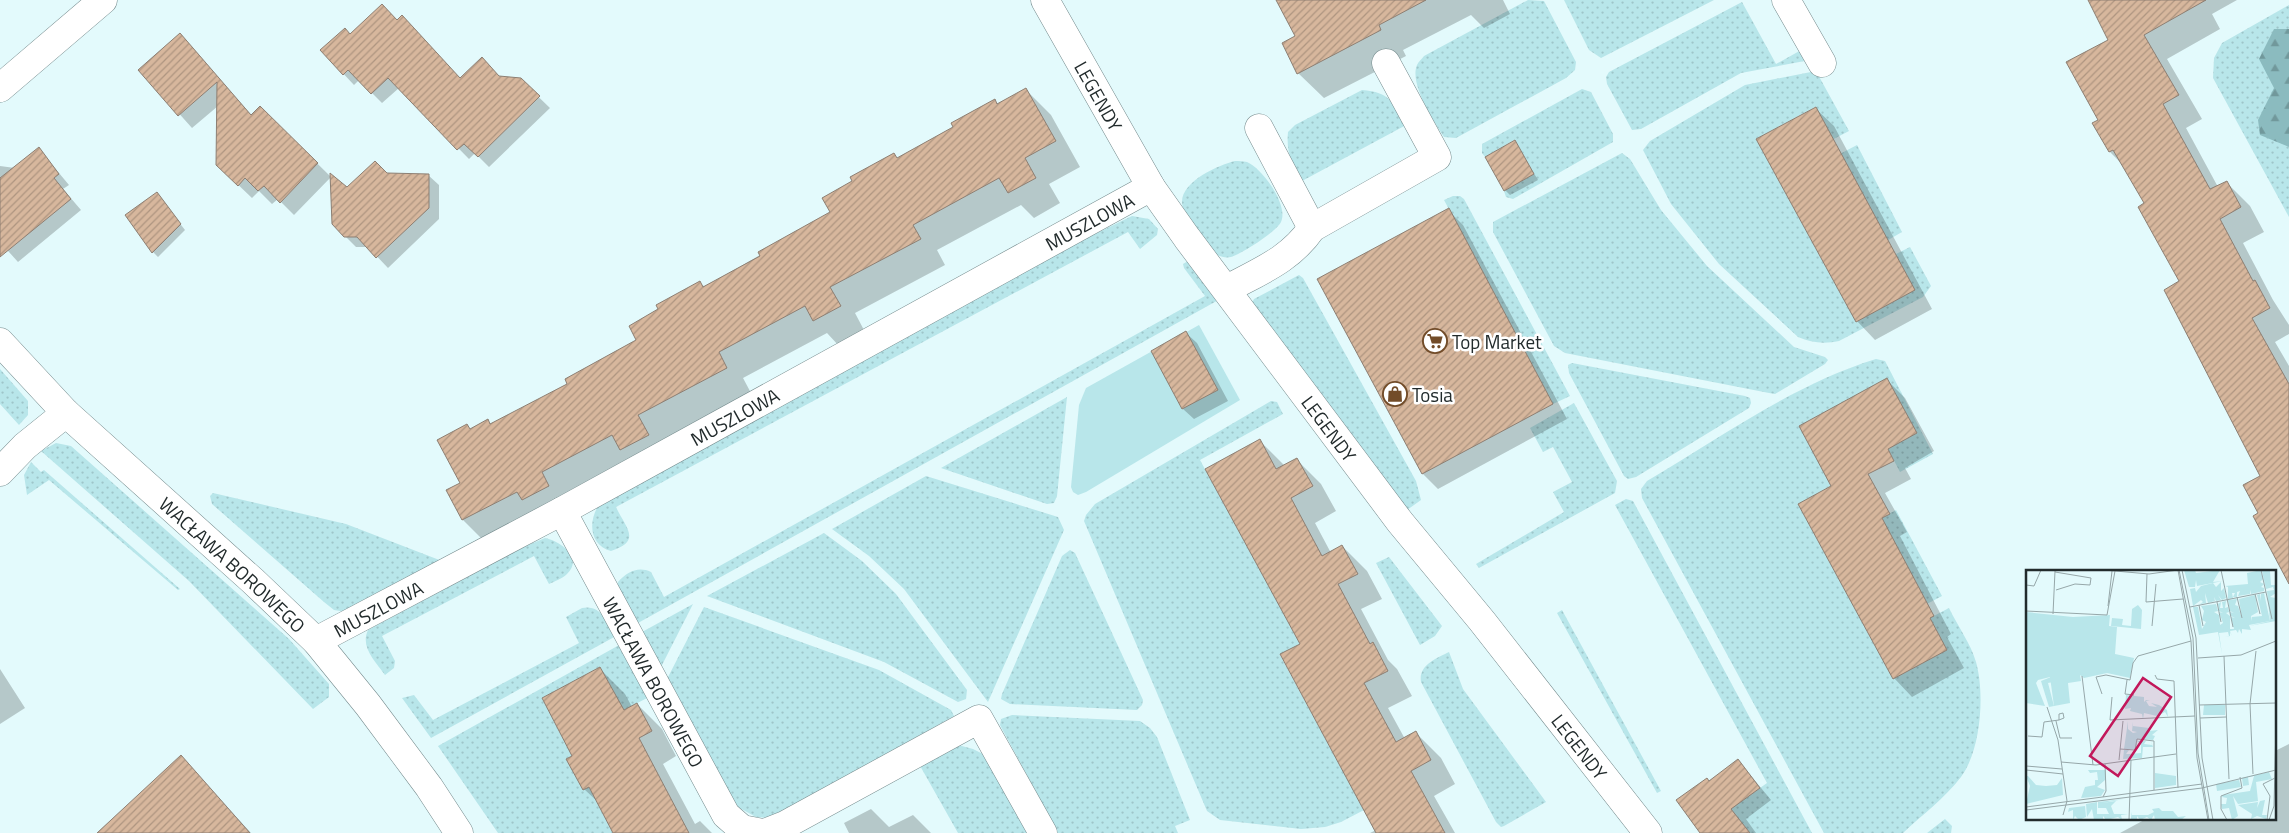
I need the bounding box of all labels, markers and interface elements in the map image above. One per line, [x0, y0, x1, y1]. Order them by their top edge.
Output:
street label: LEGENDY [1068, 55, 1131, 137]
street label: MUSZLOWA [1039, 185, 1139, 257]
place label: Top Market [1452, 327, 1542, 356]
supermarket icon: Top Market [1422, 328, 1448, 354]
street label: MUSZLOWA [685, 380, 784, 452]
place label: Tosia [1412, 380, 1453, 409]
shop icon: Tosia [1382, 381, 1408, 407]
street label: LEGENDY [1295, 389, 1365, 468]
street label: WACŁAWA BOROWEGO [153, 489, 313, 639]
inset map [2026, 570, 2276, 820]
street label: MUSZLOWA [328, 573, 428, 644]
street label: WACŁAWA BOROWEGO [596, 591, 712, 772]
street label: LEGENDY [1545, 707, 1616, 786]

